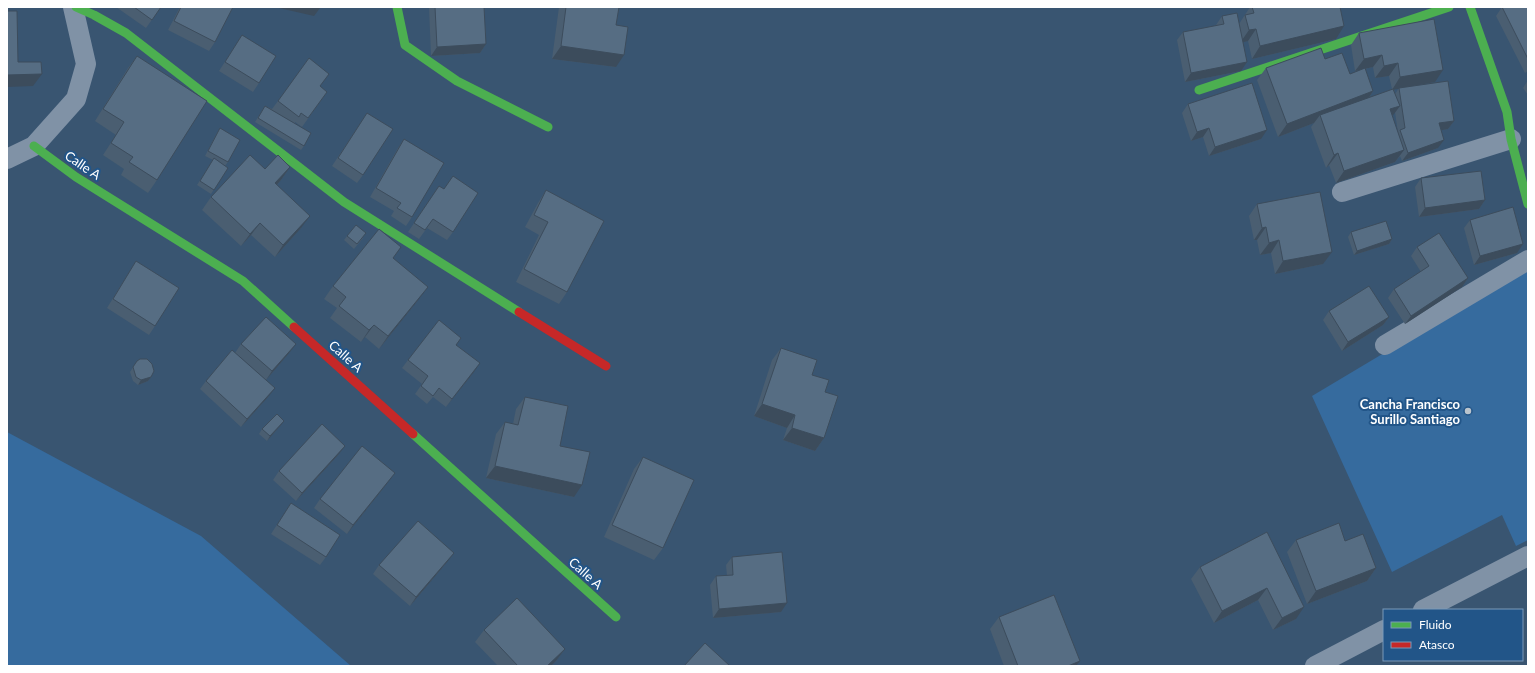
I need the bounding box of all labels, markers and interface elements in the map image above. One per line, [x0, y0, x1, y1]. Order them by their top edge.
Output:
street label: Calle A [62, 147, 104, 183]
street label: Calle A [326, 337, 366, 375]
place label: Cancha Francisco Surillo Santiago [1360, 396, 1461, 427]
marker: Cancha Francisco Surillo Santiago [1463, 406, 1473, 416]
street label: Calle A [566, 554, 606, 592]
legend [1383, 609, 1523, 661]
text: Fluido [1419, 617, 1452, 632]
text: Atasco [1419, 637, 1455, 652]

